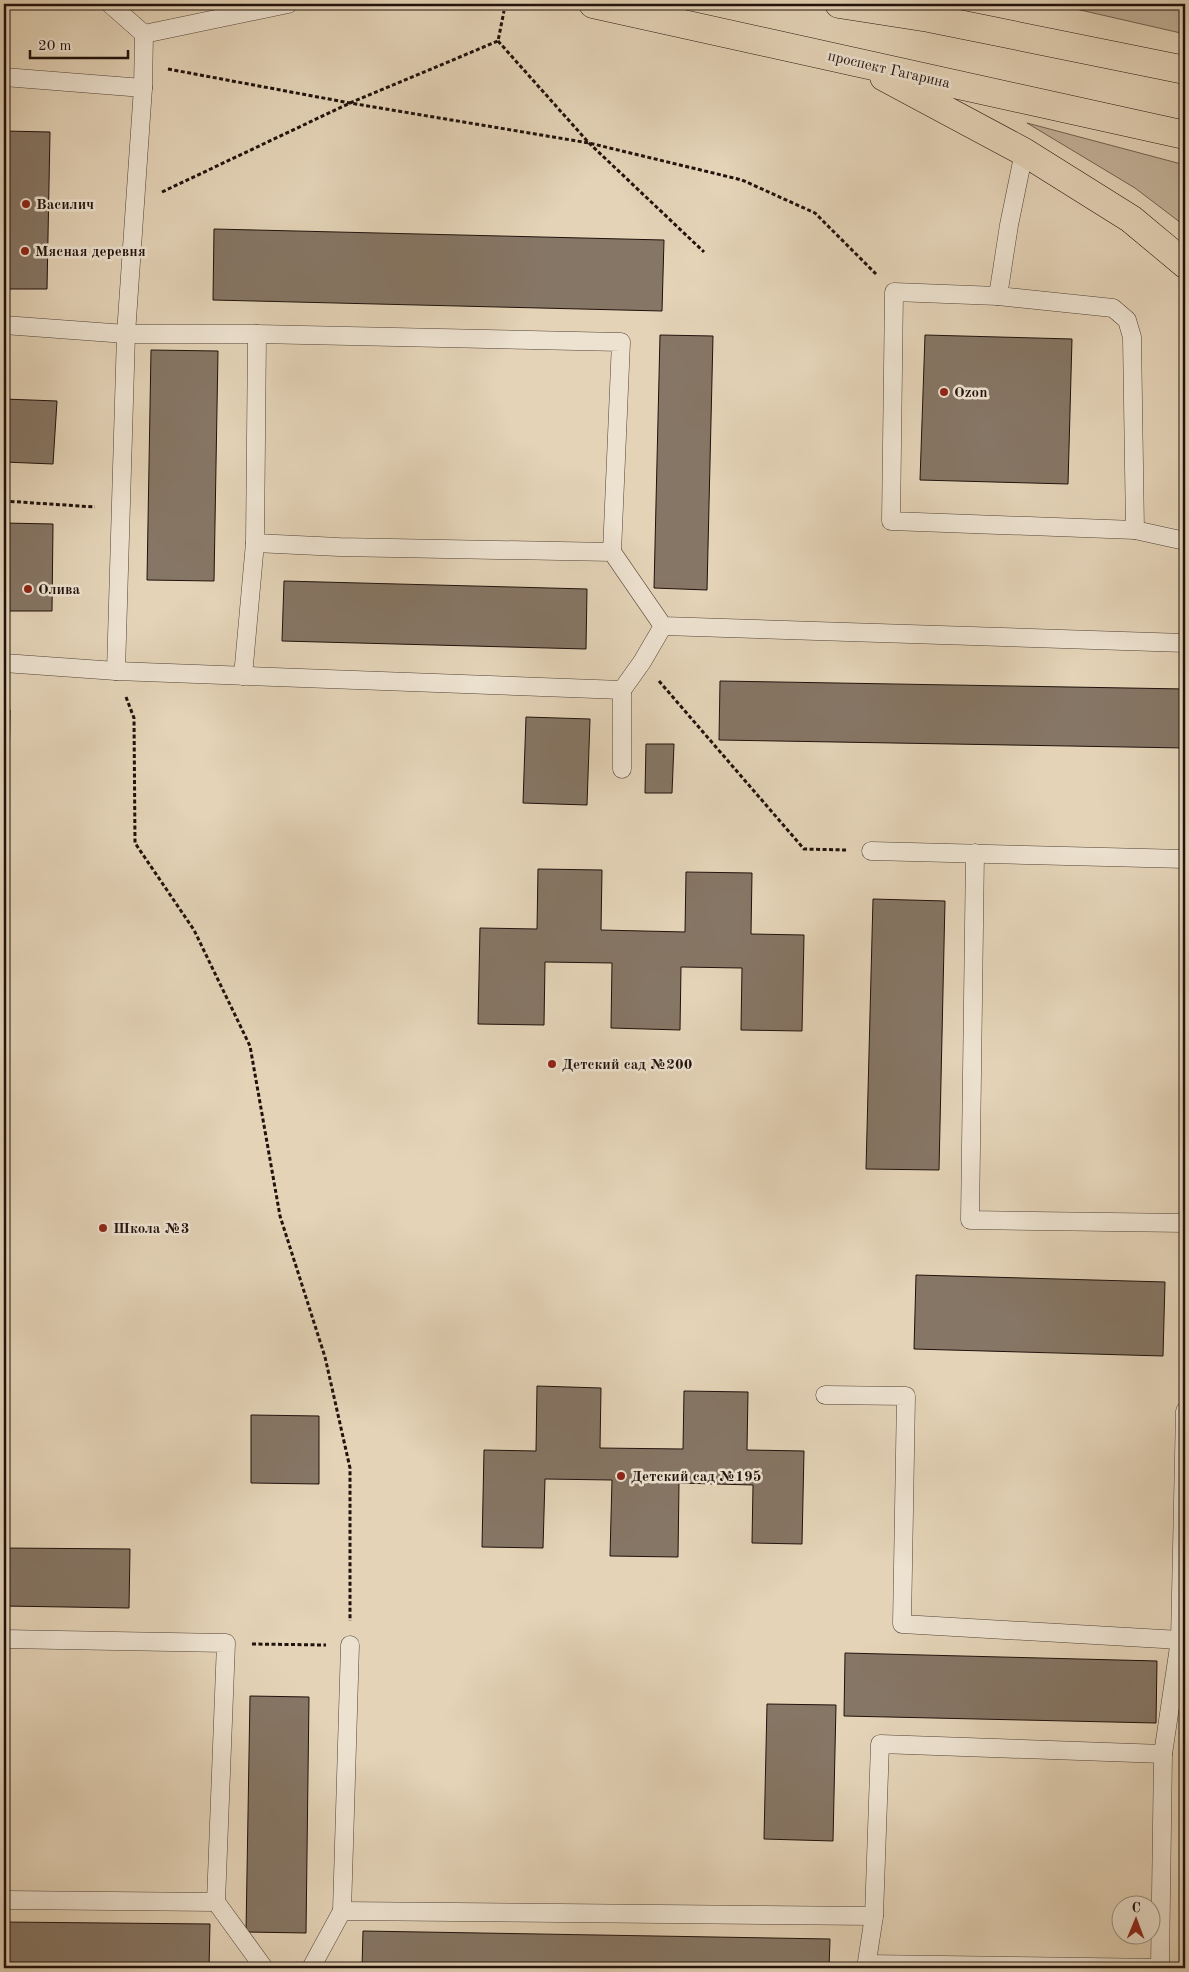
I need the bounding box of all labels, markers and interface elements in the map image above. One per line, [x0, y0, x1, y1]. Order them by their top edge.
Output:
scale bar [30, 28, 128, 60]
text: 20 m [38, 39, 72, 54]
street label: проспект Гагарина [826, 49, 952, 92]
marker: Василич [20, 198, 32, 210]
place label: Василич [36, 198, 94, 213]
marker: Мясная деревня [19, 245, 31, 257]
place label: Мясная деревня [35, 245, 146, 260]
marker: Ozon [938, 386, 950, 398]
place label: Ozon [954, 386, 987, 401]
marker: Олива [22, 583, 34, 595]
place label: Олива [38, 583, 81, 598]
marker: Детский сад №200 [546, 1058, 558, 1070]
place label: Детский сад №200 [562, 1058, 692, 1073]
marker: Школа №3 [97, 1222, 109, 1234]
place label: Школа №3 [113, 1222, 189, 1237]
marker: Детский сад №195 [615, 1470, 627, 1482]
place label: Детский сад №195 [631, 1470, 761, 1485]
north arrow [1112, 1894, 1162, 1944]
text: С [1131, 1901, 1141, 1915]

